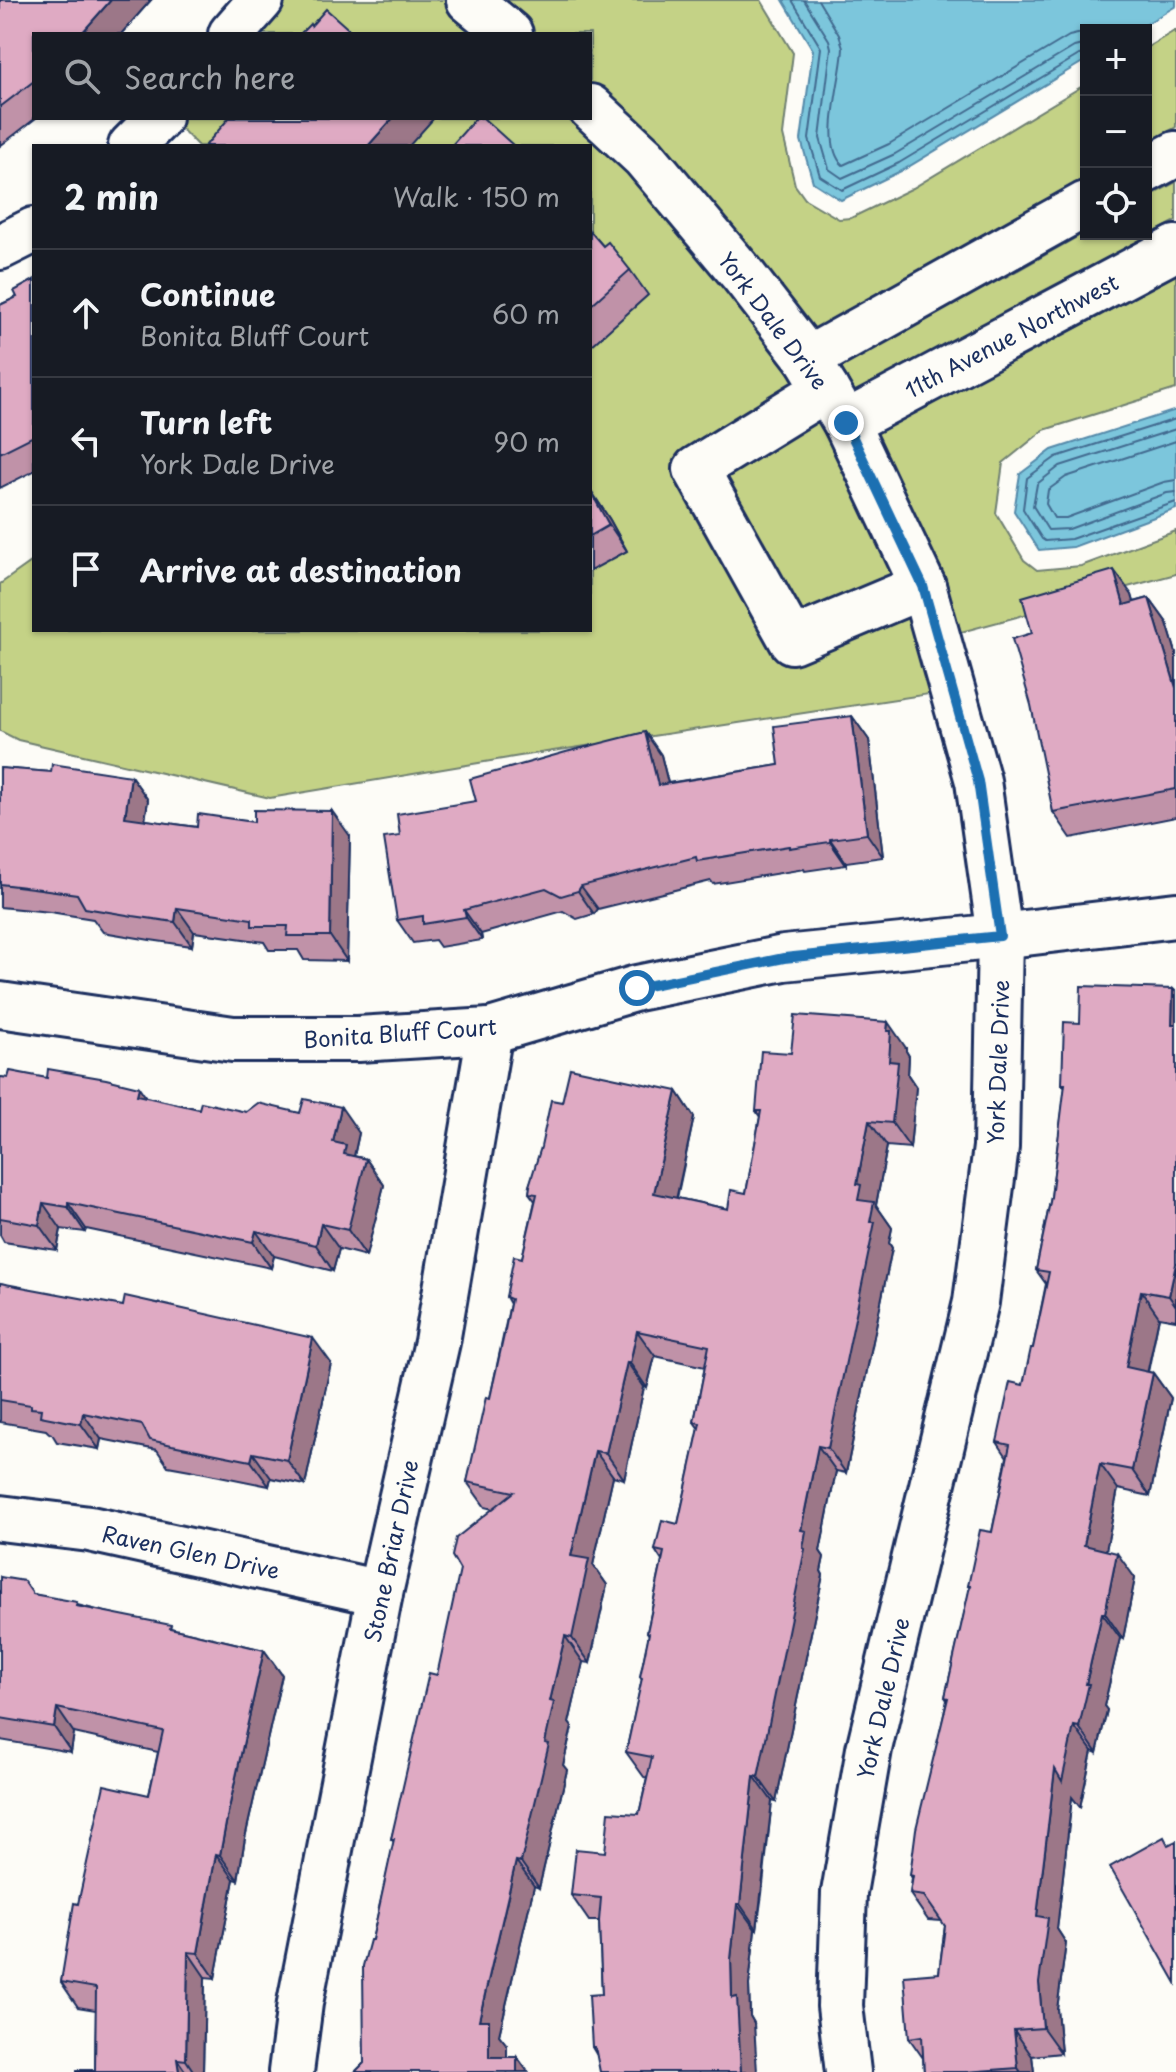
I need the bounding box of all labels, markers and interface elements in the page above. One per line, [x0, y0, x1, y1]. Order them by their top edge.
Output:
map controls [1080, 24, 1152, 240]
button: + [1080, 24, 1152, 96]
search box [32, 32, 592, 120]
icon: search [60, 54, 104, 98]
text: Search here [124, 54, 296, 99]
button: − [1080, 96, 1152, 168]
button: locate [1080, 168, 1152, 240]
text: 2 min [64, 170, 159, 222]
text: Walk · 150 m [393, 177, 560, 216]
street label: York Dale Drive [711, 244, 837, 396]
street label: 11th Avenue Northwest [898, 265, 1124, 405]
text: Continue [140, 271, 275, 316]
icon: ahead [64, 291, 108, 335]
text: 60 m [492, 294, 560, 333]
text: Bonita Bluff Court [140, 316, 369, 355]
text: Turn left [140, 399, 272, 444]
route end [828, 405, 864, 441]
icon: left [64, 419, 108, 463]
text: 90 m [493, 422, 560, 461]
text: York Dale Drive [140, 444, 335, 483]
icon: arrive [64, 547, 108, 591]
text: Arrive at destination [140, 547, 462, 592]
route start [619, 970, 655, 1006]
street label: York Dale Drive [978, 979, 1016, 1145]
street label: Bonita Bluff Court [302, 1009, 498, 1055]
street label: Stone Briar Drive [354, 1456, 426, 1646]
street label: Raven Glen Drive [99, 1516, 283, 1586]
street label: York Dale Drive [847, 1614, 917, 1782]

